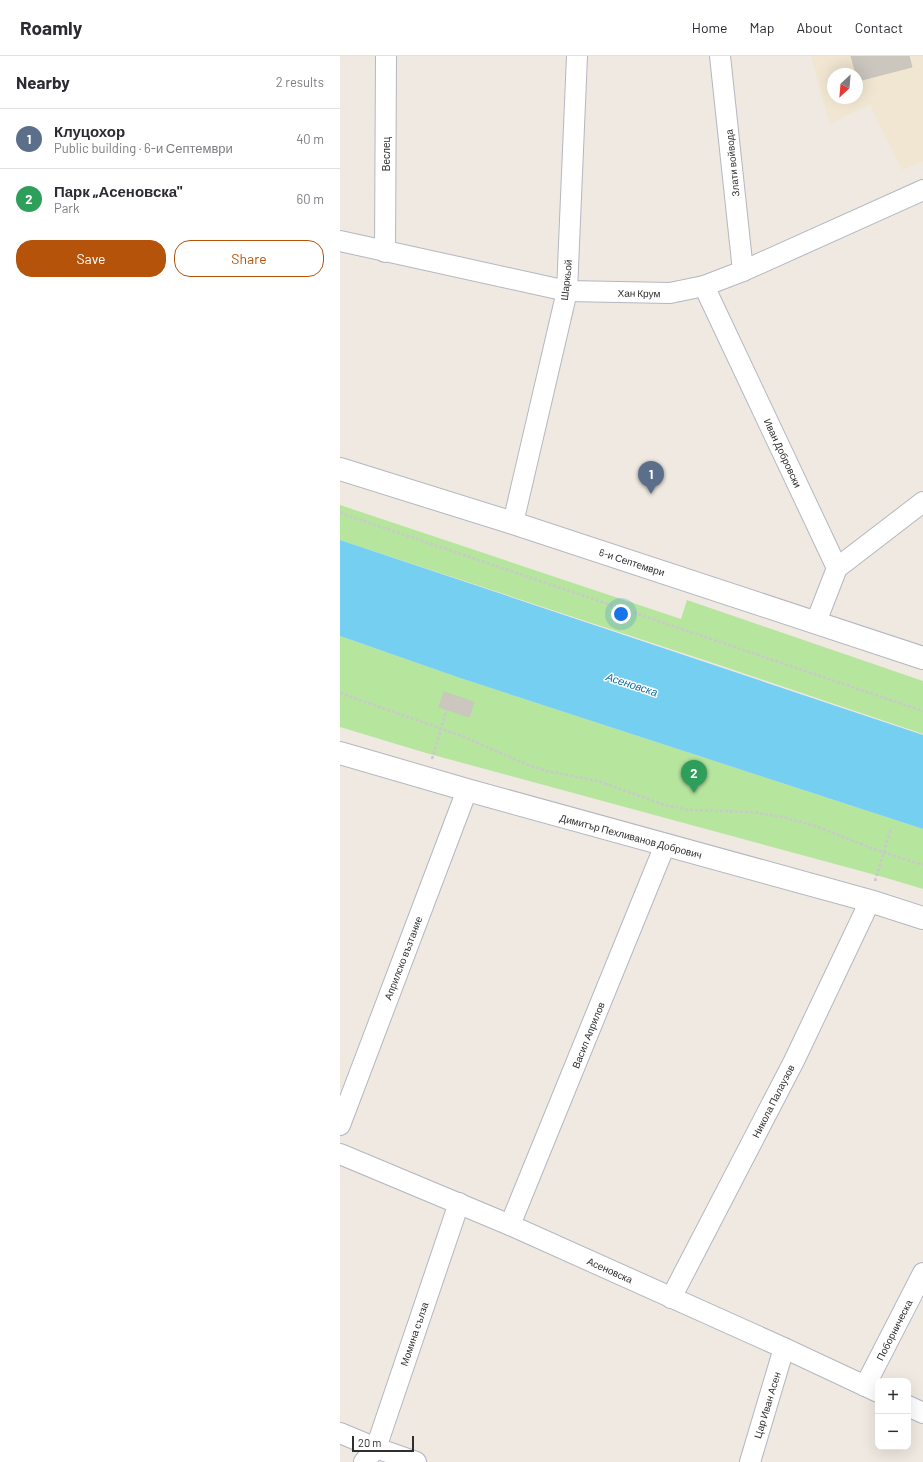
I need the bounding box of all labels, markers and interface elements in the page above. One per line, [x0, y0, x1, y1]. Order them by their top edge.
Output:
text: Roamly [20, 16, 82, 39]
text: Home [692, 19, 728, 36]
text: Map [750, 19, 774, 36]
text: About [796, 19, 833, 36]
text: Contact [855, 19, 903, 36]
north arrow [827, 68, 863, 104]
text: Nearby [16, 72, 70, 92]
text: 2 results [276, 74, 324, 90]
text: Клуцохор [54, 122, 125, 140]
street label: Злати войвода [722, 128, 742, 197]
text: 1 [27, 131, 31, 147]
text: 40 m [296, 131, 324, 147]
street label: Веслец [380, 137, 392, 171]
text: Public building · 6-и Септември [54, 140, 233, 156]
text: Парк „Асеновска" [54, 182, 183, 200]
text: 2 [25, 191, 33, 207]
text: 60 m [297, 191, 324, 207]
text: Park [54, 200, 80, 216]
button: Save [16, 240, 166, 277]
button: Share [174, 240, 324, 277]
street label: Шаркьой [558, 259, 574, 301]
street label: Хан Крум [618, 287, 661, 299]
street label: Иван Добровски [762, 417, 804, 489]
pin: 1 [638, 461, 664, 494]
street label: 6-и Септември [598, 546, 666, 578]
your location [611, 604, 631, 624]
water label: Асеновска [604, 669, 659, 698]
pin: 2 [681, 760, 707, 793]
street label: Димитър Пехливанов Добрович [559, 811, 703, 861]
street label: Априлско възтание [382, 914, 425, 1002]
street label: Васил Априлов [569, 1000, 607, 1070]
street label: Никола Палаузов [749, 1062, 797, 1140]
street label: Асеновска [585, 1255, 635, 1286]
street label: Поборническа [874, 1297, 915, 1362]
street label: Момина сълза [397, 1300, 431, 1368]
street label: Цар Иван Асен [751, 1370, 783, 1440]
map controls [875, 1378, 911, 1450]
button: + [875, 1378, 911, 1414]
button: − [875, 1414, 911, 1450]
scale bar [352, 1434, 414, 1453]
text: 20 m [358, 1436, 381, 1449]

